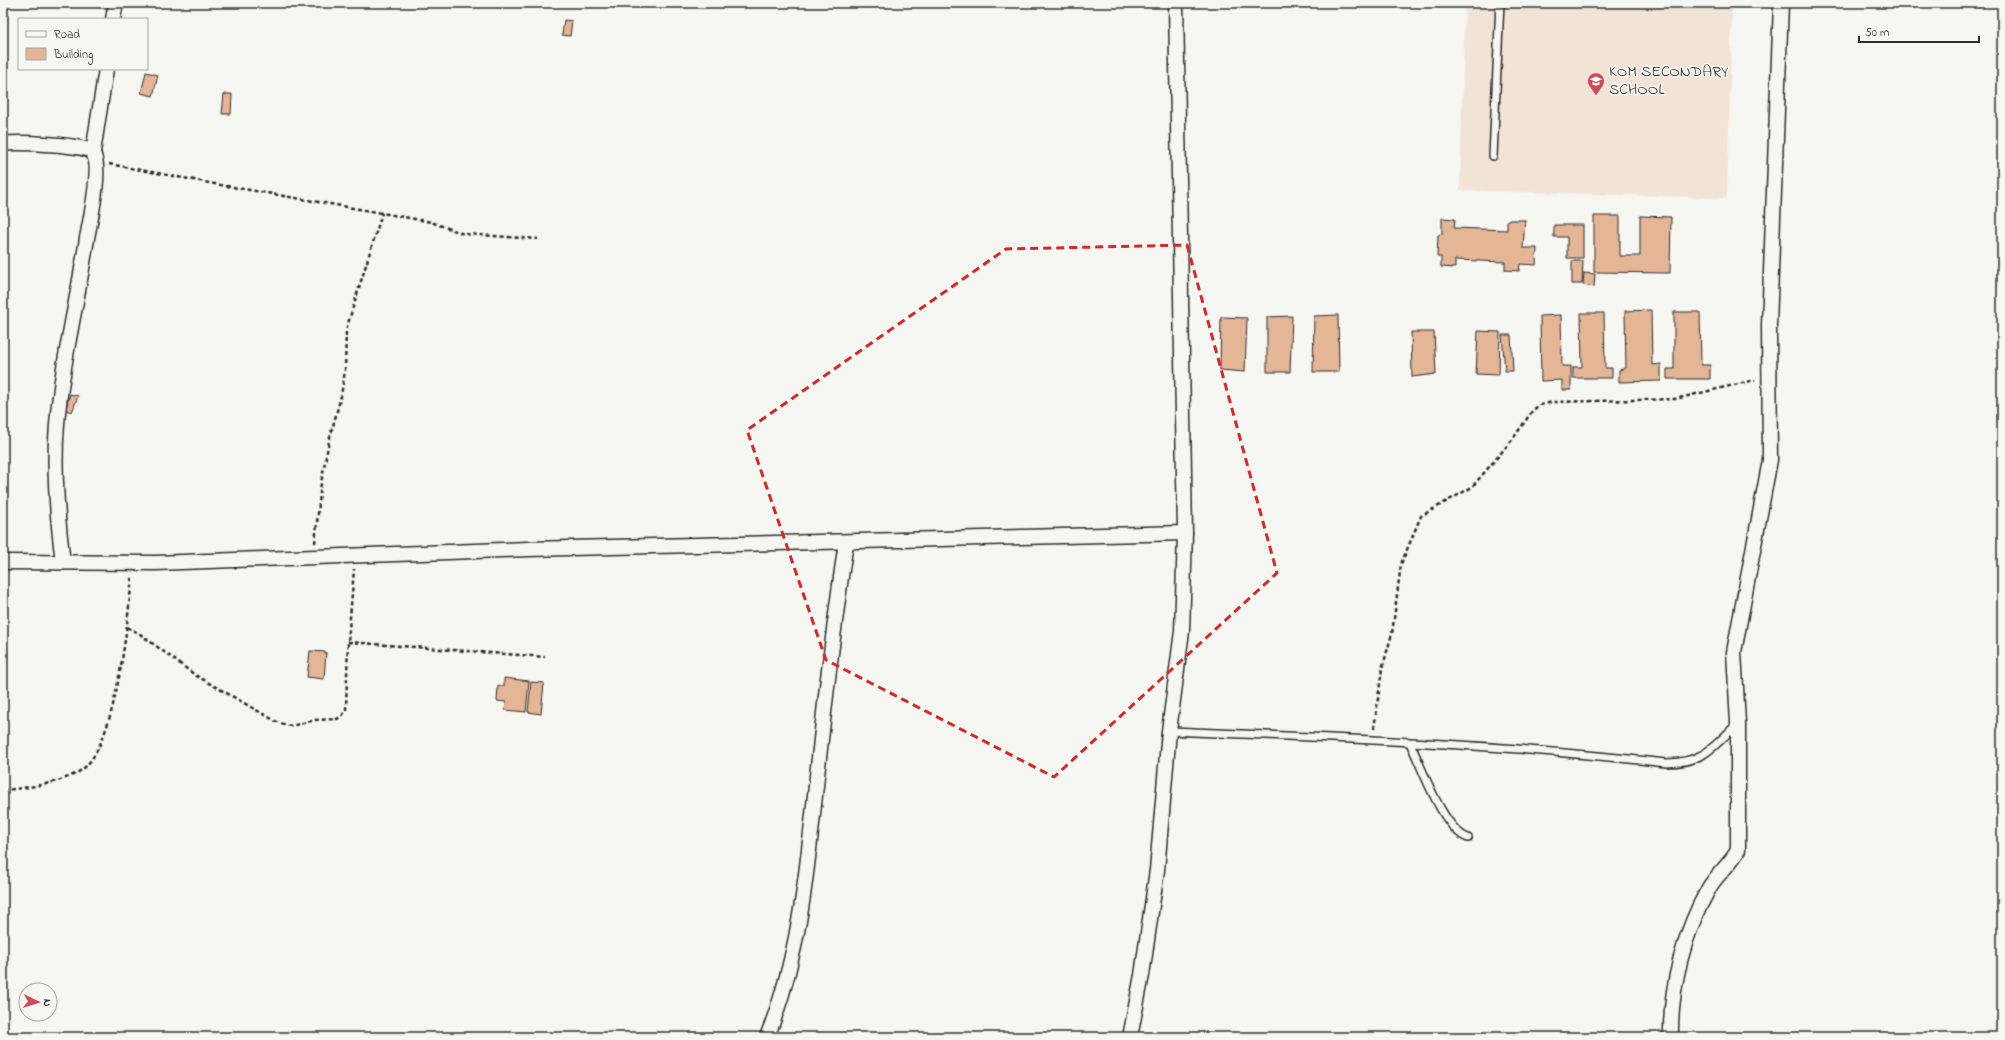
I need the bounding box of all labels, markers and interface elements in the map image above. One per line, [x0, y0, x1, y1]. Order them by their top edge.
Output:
legend [18, 18, 148, 70]
scale bar [1859, 18, 1979, 44]
text: 50 m [1865, 24, 1889, 42]
text: Road [54, 26, 80, 44]
text: Building [53, 46, 93, 65]
place label: KOM SECONDARY SCHOOL [1609, 60, 1729, 102]
school or university icon: KOM SECONDARY SCHOOL [1586, 71, 1606, 96]
north arrow [18, 982, 58, 1022]
text: N [39, 998, 55, 1007]

